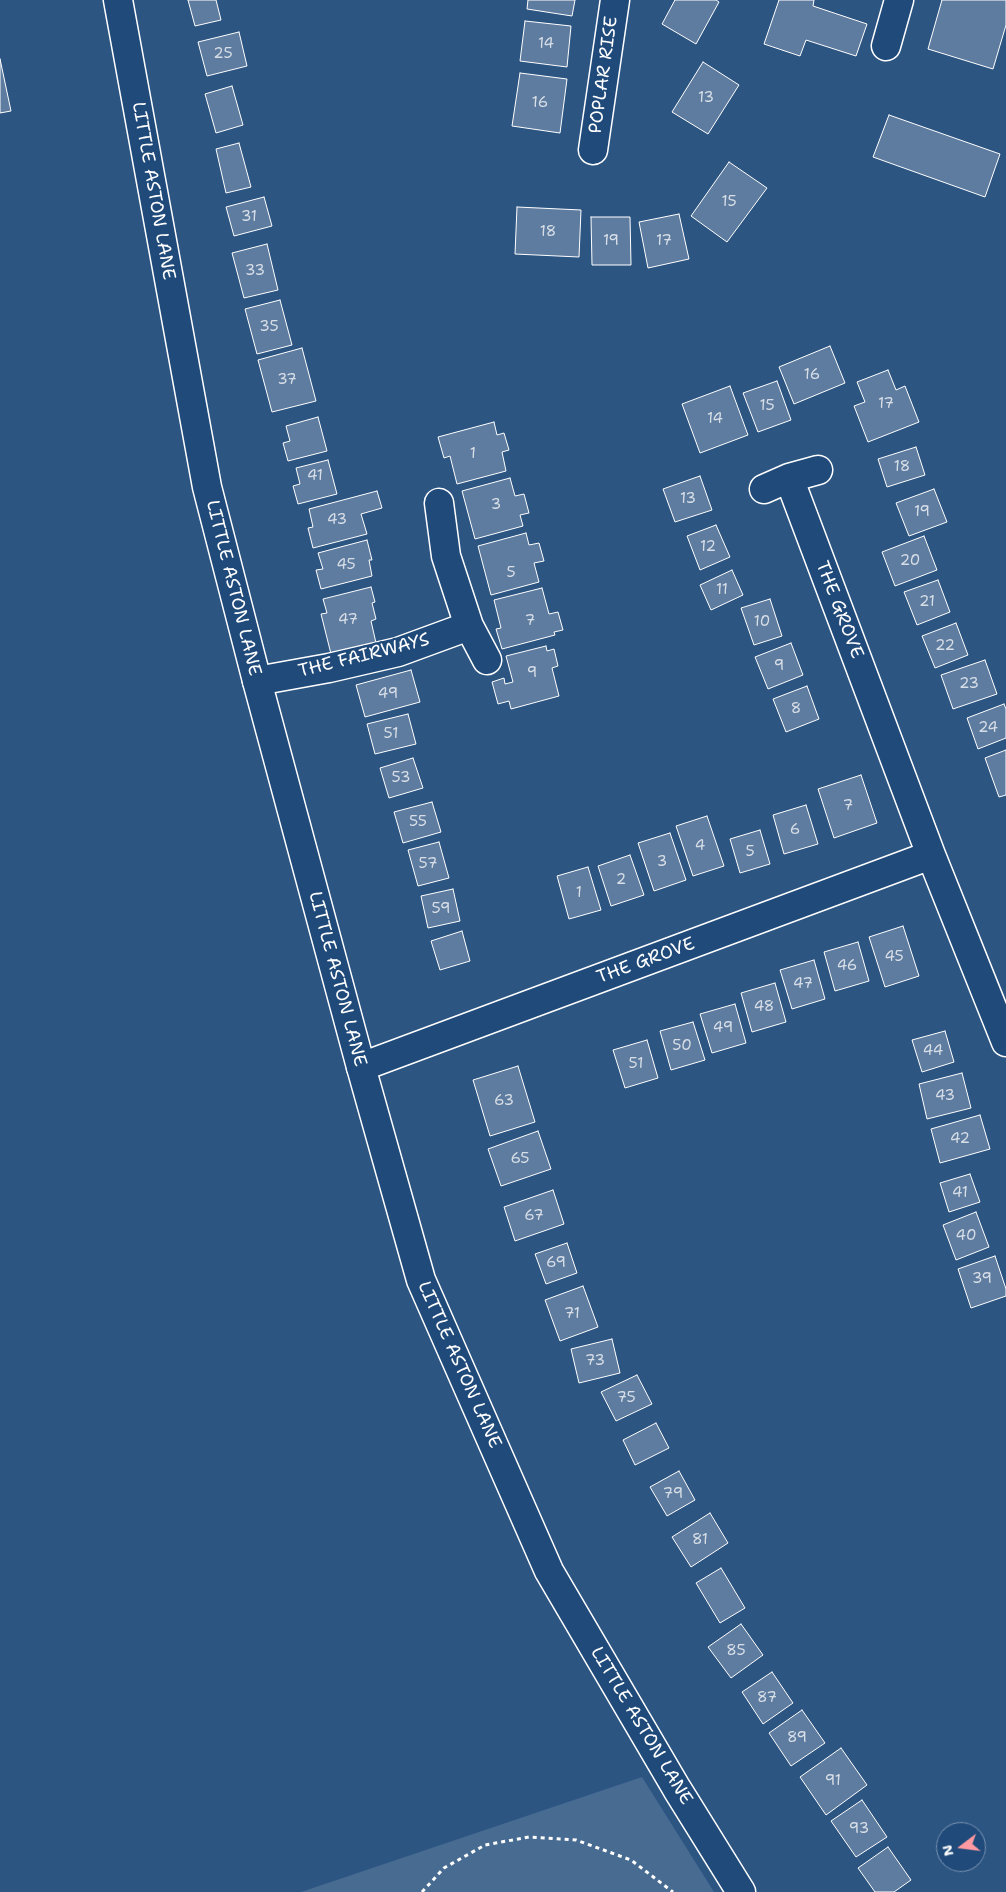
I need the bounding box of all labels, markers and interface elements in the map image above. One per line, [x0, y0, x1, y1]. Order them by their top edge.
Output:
street label: POPLAR RISE [585, 15, 623, 135]
house number: 14 [538, 35, 554, 53]
house number: 25 [213, 45, 233, 63]
house number: 13 [698, 89, 714, 107]
house number: 16 [532, 94, 548, 112]
street label: LITTLE ASTON LANE [127, 100, 179, 282]
house number: 15 [721, 193, 737, 211]
house number: 31 [241, 208, 257, 226]
house number: 18 [540, 223, 556, 241]
house number: 19 [603, 232, 619, 250]
house number: 17 [656, 232, 672, 250]
house number: 33 [245, 262, 265, 280]
house number: 35 [259, 318, 279, 336]
house number: 16 [804, 366, 820, 384]
house number: 37 [277, 371, 297, 389]
house number: 17 [878, 395, 894, 413]
house number: 15 [759, 397, 775, 415]
house number: 14 [707, 410, 723, 428]
house number: 1 [470, 445, 476, 463]
house number: 18 [894, 458, 910, 476]
house number: 41 [307, 467, 323, 485]
house number: 13 [680, 490, 696, 508]
house number: 3 [491, 496, 501, 514]
street label: LITTLE ASTON LANE [201, 498, 265, 678]
house number: 19 [914, 503, 930, 521]
house number: 43 [327, 511, 347, 529]
house number: 12 [700, 538, 716, 556]
house number: 20 [900, 552, 920, 570]
house number: 45 [336, 556, 356, 574]
street label: THE GROVE [811, 558, 867, 662]
house number: 5 [506, 564, 516, 582]
house number: 11 [716, 581, 728, 599]
house number: 21 [919, 593, 935, 611]
house number: 47 [338, 611, 358, 629]
house number: 7 [525, 612, 535, 630]
house number: 10 [754, 613, 770, 631]
street label: THE FAIRWAYS [296, 629, 432, 683]
house number: 22 [935, 637, 955, 655]
house number: 9 [774, 657, 784, 675]
house number: 9 [527, 664, 537, 682]
house number: 23 [959, 675, 979, 693]
house number: 49 [378, 685, 398, 703]
house number: 8 [791, 700, 801, 718]
house number: 24 [978, 719, 998, 737]
house number: 51 [384, 725, 398, 743]
house number: 53 [392, 769, 410, 787]
house number: 7 [843, 797, 853, 815]
house number: 55 [409, 813, 427, 831]
house number: 6 [790, 821, 800, 839]
house number: 4 [695, 837, 705, 855]
house number: 5 [745, 843, 755, 861]
house number: 3 [657, 853, 667, 871]
house number: 57 [419, 855, 437, 873]
house number: 2 [616, 871, 626, 889]
house number: 1 [576, 884, 582, 902]
street label: LITTLE ASTON LANE [303, 889, 371, 1069]
house number: 59 [432, 900, 450, 918]
street label: THE GROVE [594, 933, 698, 989]
house number: 45 [884, 948, 904, 966]
house number: 46 [837, 957, 857, 975]
house number: 47 [793, 975, 813, 993]
house number: 48 [754, 998, 774, 1016]
house number: 49 [713, 1019, 733, 1037]
house number: 50 [672, 1037, 692, 1055]
house number: 44 [923, 1042, 943, 1060]
house number: 51 [629, 1055, 643, 1073]
house number: 43 [935, 1087, 955, 1105]
house number: 63 [494, 1092, 514, 1110]
house number: 42 [950, 1130, 970, 1148]
house number: 65 [510, 1150, 530, 1168]
house number: 41 [952, 1184, 968, 1202]
house number: 67 [524, 1207, 544, 1225]
house number: 40 [956, 1227, 976, 1245]
house number: 69 [546, 1254, 566, 1272]
house number: 39 [972, 1270, 992, 1288]
street label: LITTLE ASTON LANE [412, 1278, 506, 1452]
house number: 71 [564, 1305, 580, 1323]
house number: 73 [585, 1352, 605, 1370]
house number: 75 [616, 1389, 636, 1407]
house number: 79 [663, 1485, 683, 1503]
house number: 81 [692, 1531, 708, 1549]
house number: 85 [726, 1642, 746, 1660]
street label: LITTLE ASTON LANE [585, 1643, 697, 1809]
house number: 87 [757, 1689, 777, 1707]
house number: 89 [787, 1729, 807, 1747]
house number: 91 [825, 1772, 841, 1790]
house number: 93 [849, 1820, 869, 1838]
north arrow [936, 1822, 986, 1872]
text: N [937, 1843, 958, 1858]

